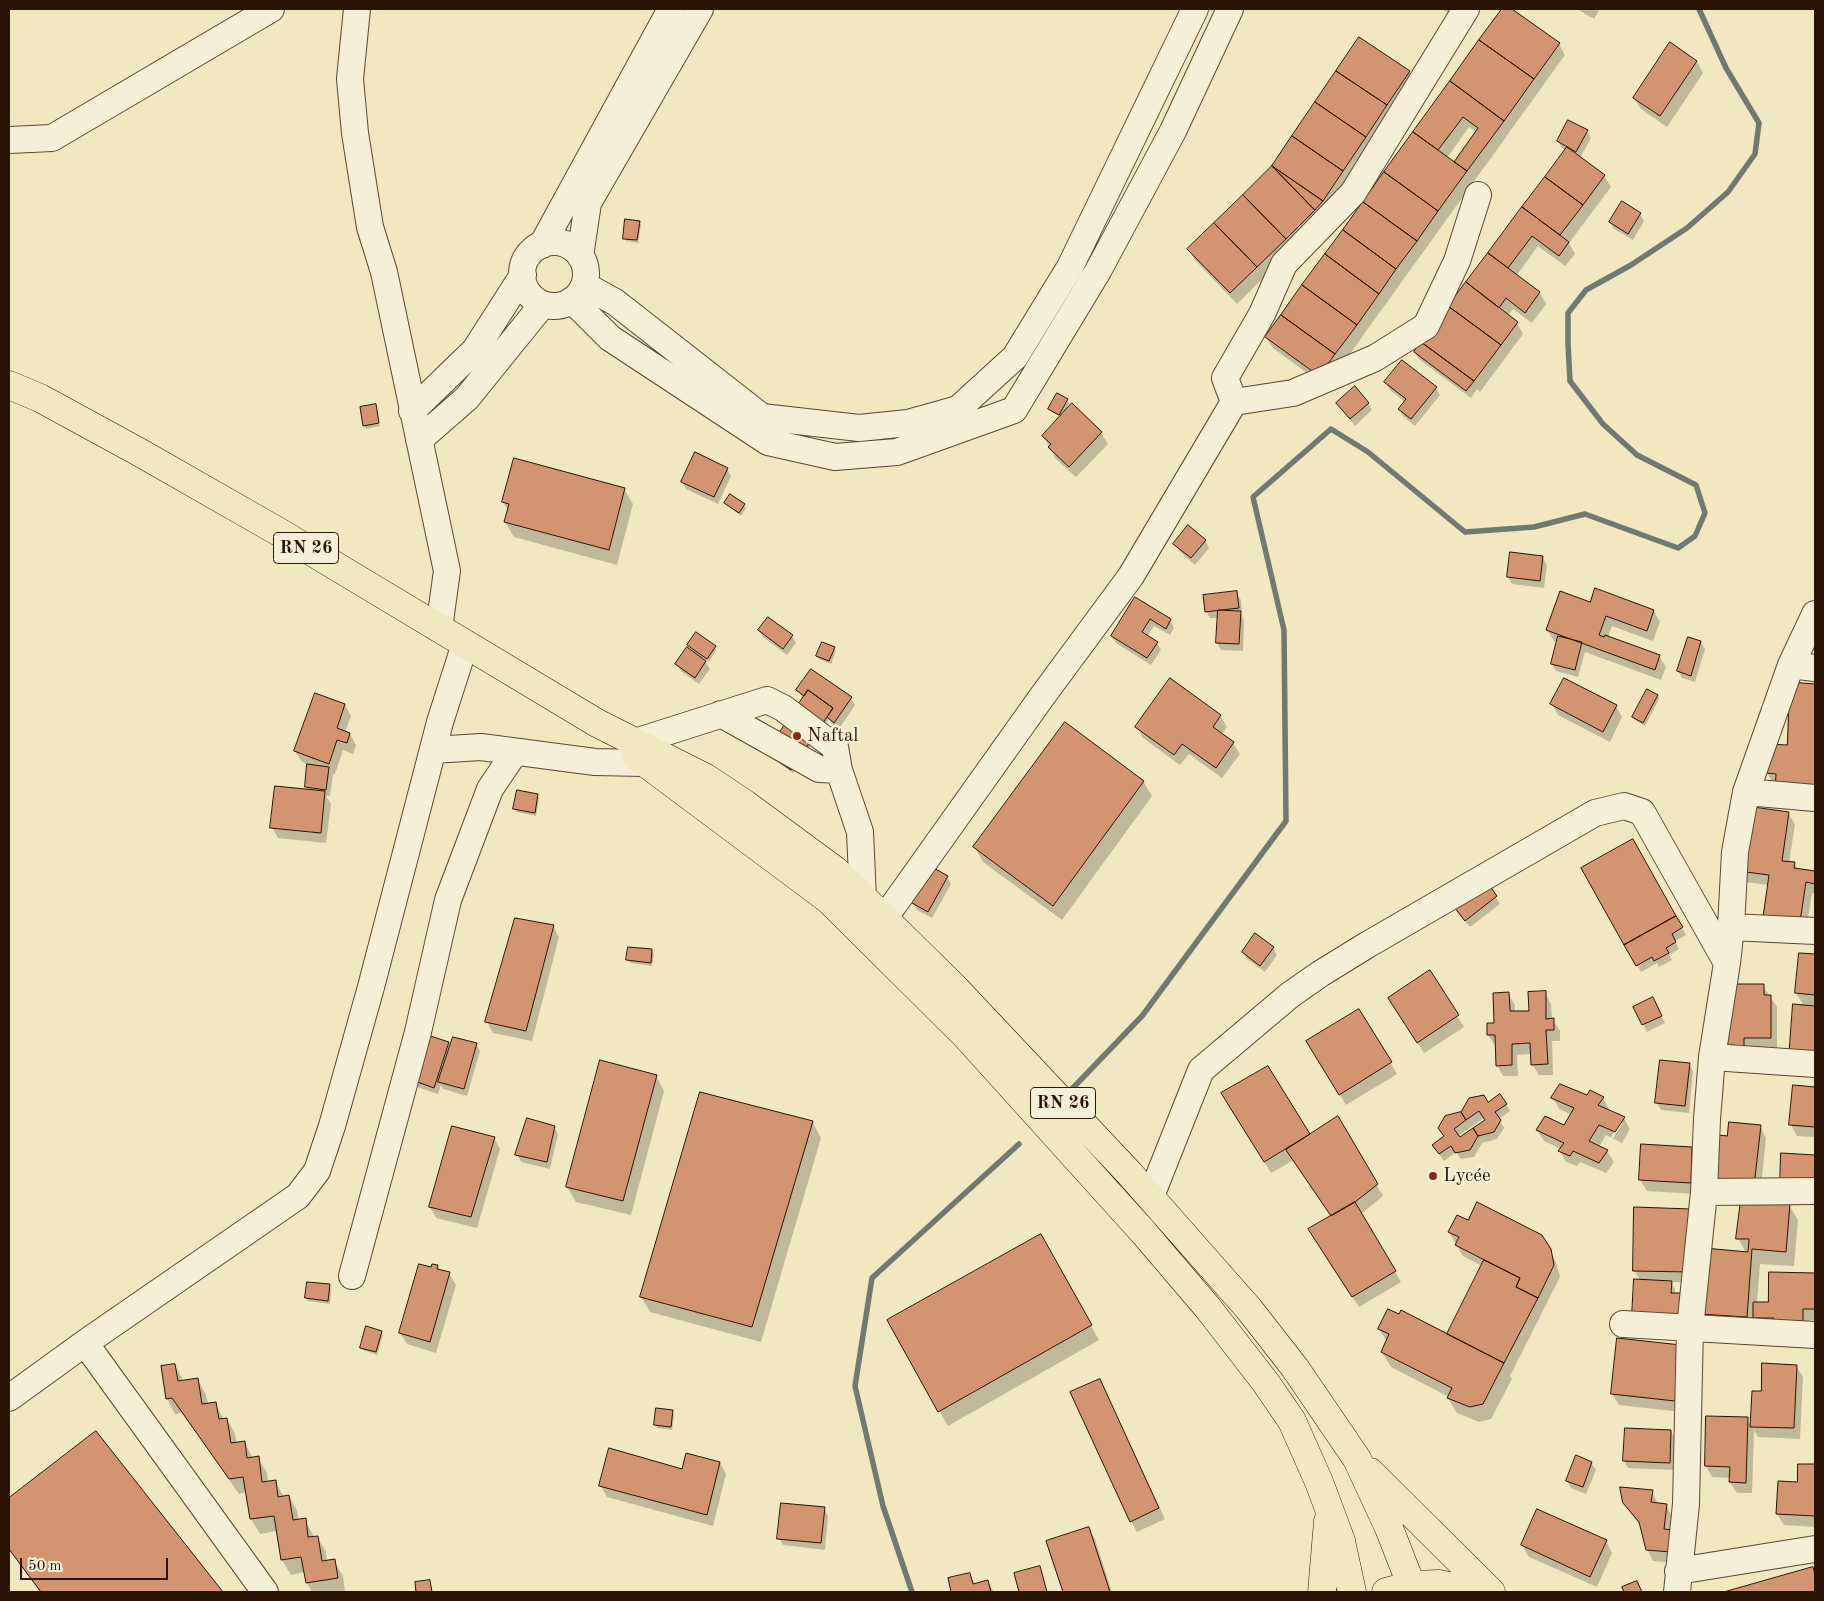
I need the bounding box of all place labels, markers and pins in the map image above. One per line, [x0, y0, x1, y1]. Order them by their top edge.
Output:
place label: Naftal [807, 725, 858, 747]
marker: Naftal [791, 730, 803, 742]
place label: Lycée [1443, 1165, 1491, 1187]
marker: Lycée [1427, 1170, 1439, 1182]

